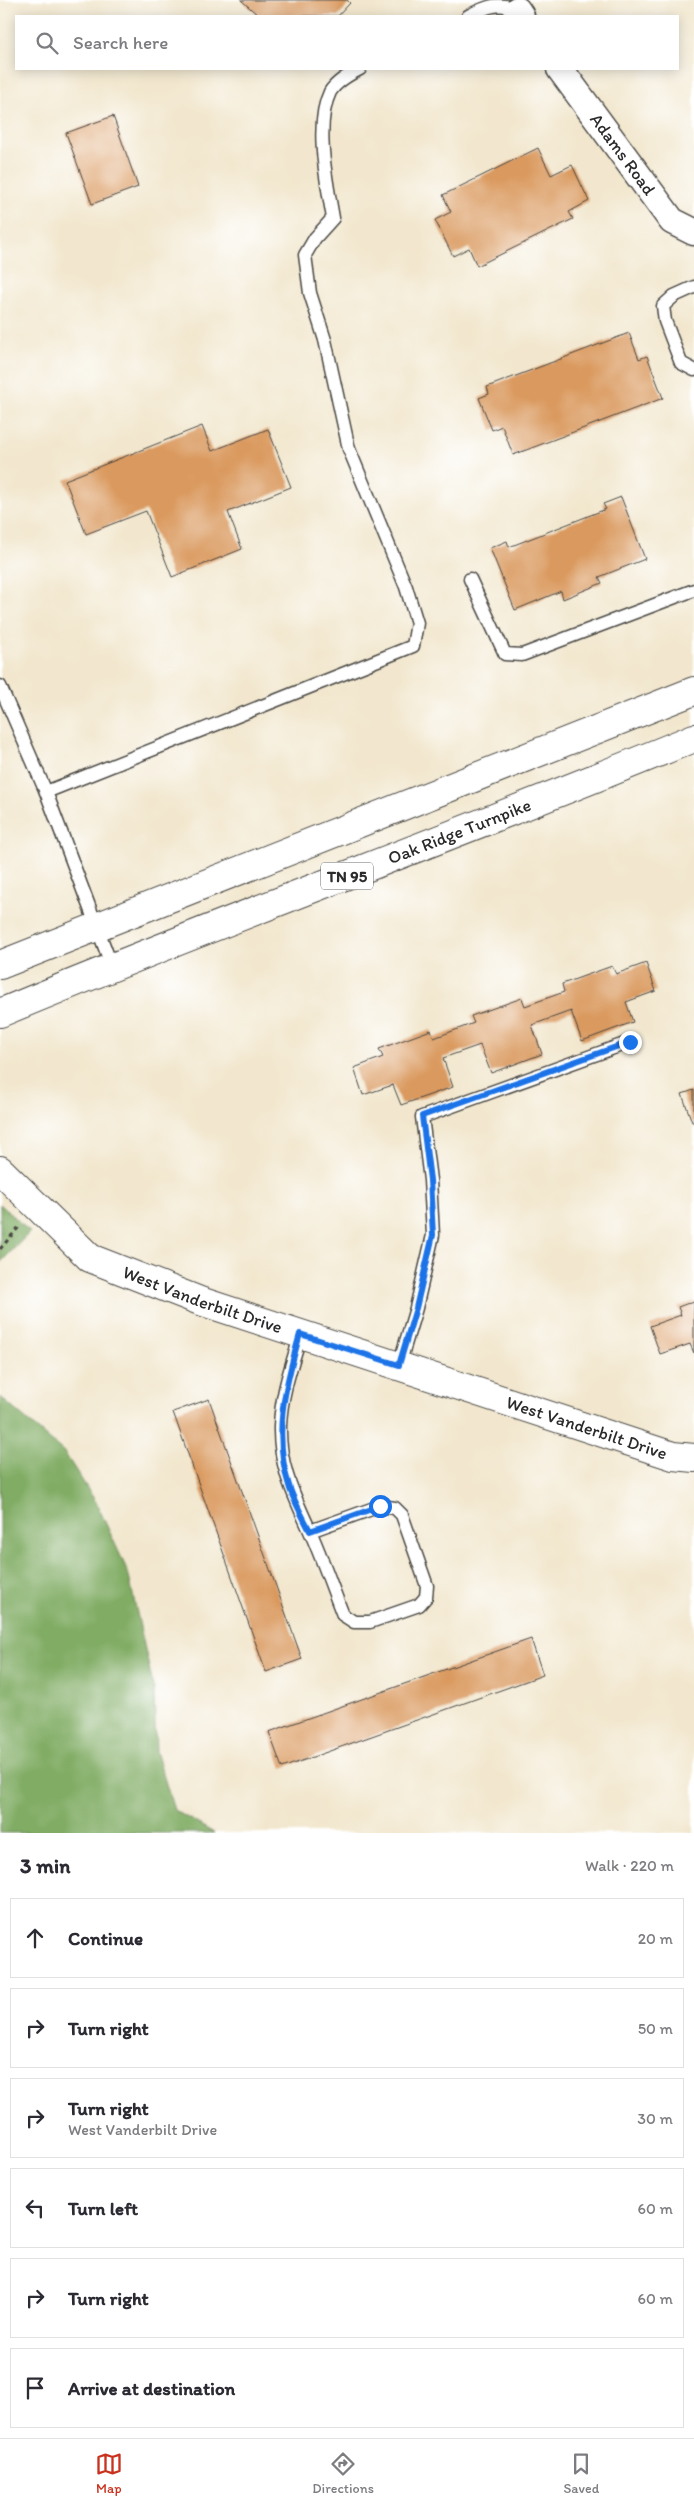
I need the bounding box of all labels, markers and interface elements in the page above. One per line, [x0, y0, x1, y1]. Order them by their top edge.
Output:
search box [15, 15, 679, 70]
icon: search [33, 29, 61, 57]
text: Search here [73, 31, 168, 54]
street label: Adams Road [585, 109, 660, 200]
street label: Oak Ridge Turnpike [385, 794, 534, 869]
road number: TN 95 [321, 862, 373, 889]
route end [619, 1031, 642, 1054]
street label: West Vanderbilt Drive [120, 1261, 285, 1338]
street label: West Vanderbilt Drive [504, 1391, 670, 1464]
route start [369, 1495, 392, 1518]
text: 3 min [20, 1853, 70, 1878]
text: Walk · 220 m [585, 1856, 674, 1875]
icon: ahead [21, 1924, 49, 1952]
text: Continue [68, 1927, 143, 1950]
text: 20 m [638, 1929, 673, 1948]
icon: right [21, 2014, 49, 2042]
text: Turn right [68, 2017, 149, 2040]
text: 50 m [638, 2019, 673, 2038]
text: Turn right [68, 2097, 149, 2120]
icon: right [21, 2104, 49, 2132]
text: 30 m [637, 2109, 673, 2128]
text: West Vanderbilt Drive [68, 2120, 217, 2139]
icon: left [21, 2194, 49, 2222]
text: Turn left [68, 2197, 138, 2220]
text: 60 m [638, 2199, 673, 2218]
icon: right [21, 2284, 49, 2312]
text: Turn right [68, 2287, 149, 2310]
text: 60 m [638, 2289, 673, 2308]
icon: arrive [21, 2374, 49, 2402]
text: Arrive at destination [68, 2377, 235, 2400]
tab: Map [95, 2450, 123, 2497]
tab: Directions [312, 2450, 374, 2497]
tab: Saved [563, 2450, 599, 2497]

